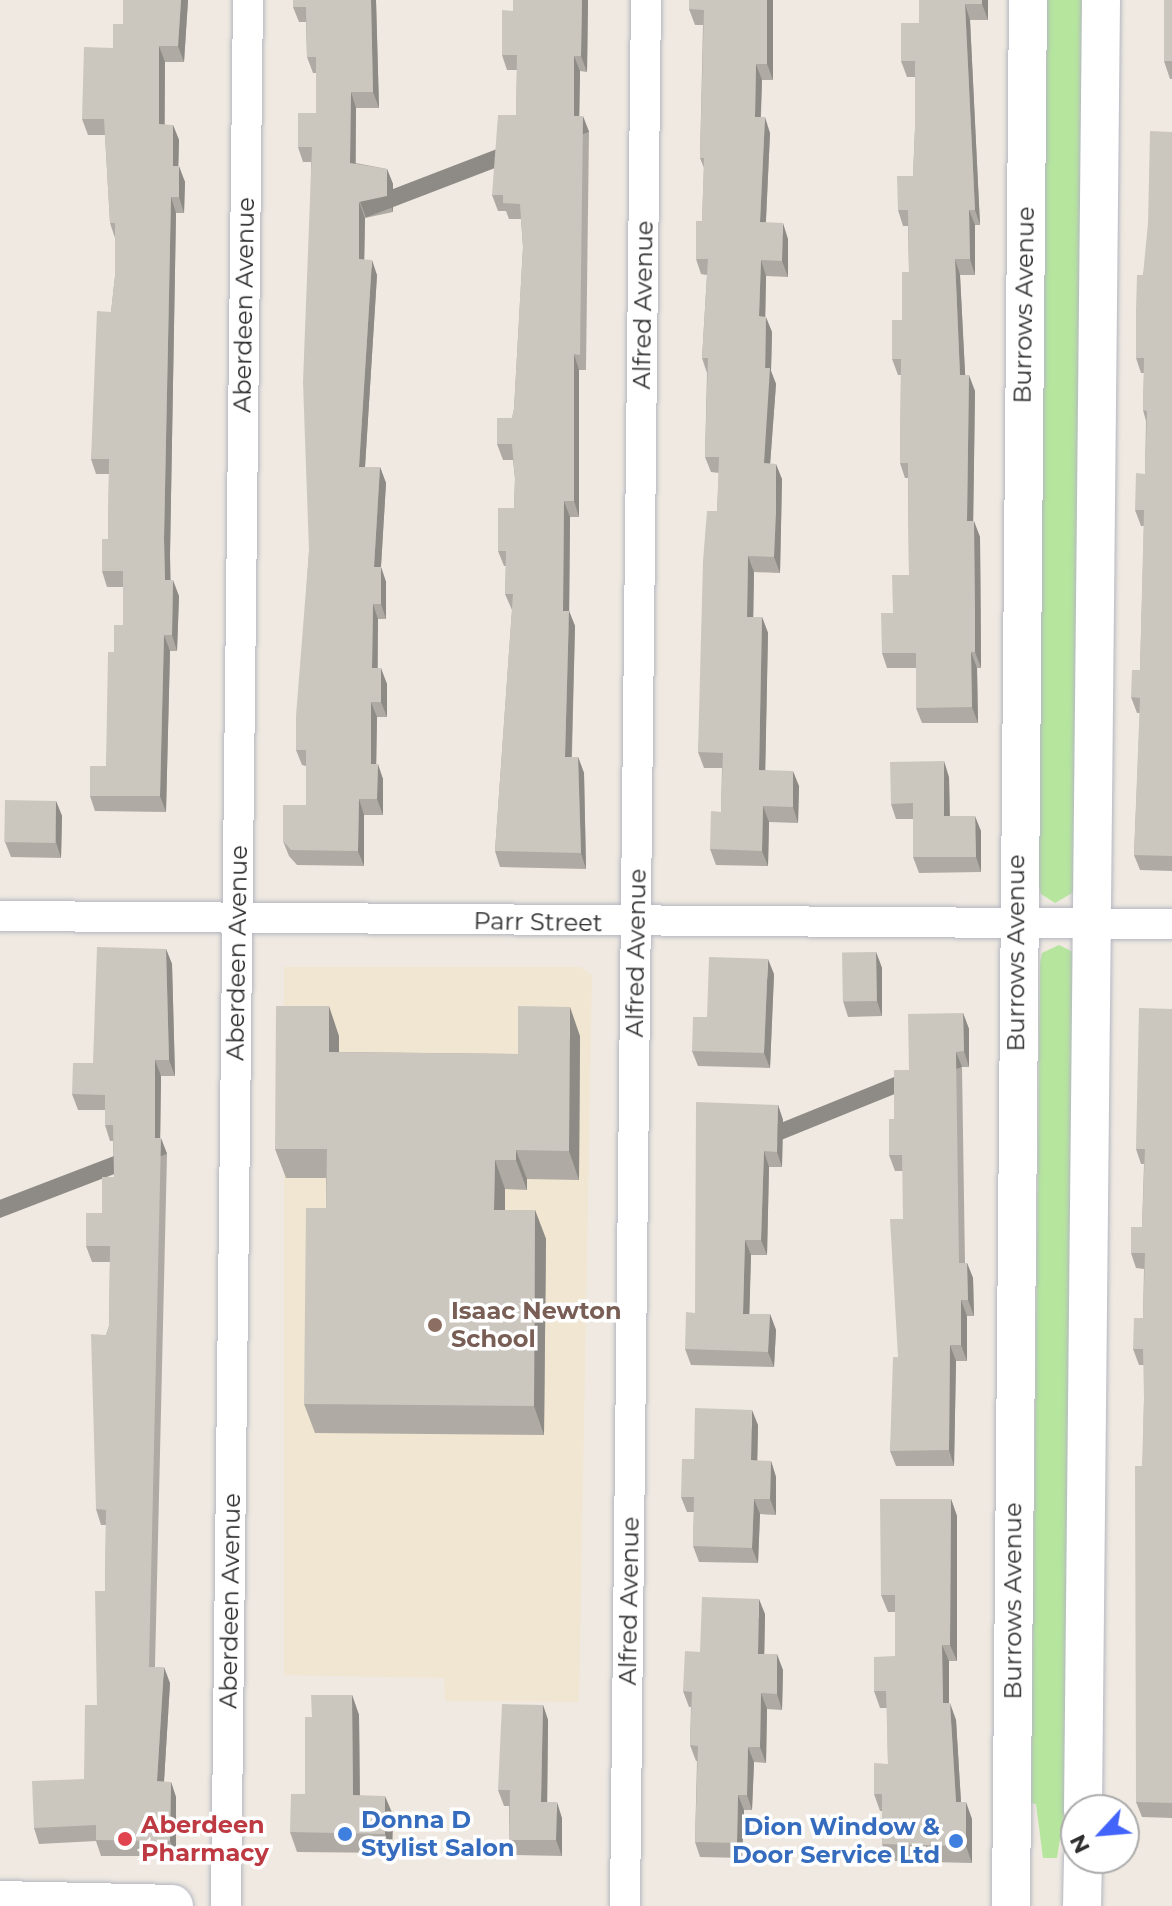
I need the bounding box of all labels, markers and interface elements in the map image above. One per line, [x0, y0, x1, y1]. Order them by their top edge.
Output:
street label: Aberdeen Avenue [228, 197, 260, 413]
street label: Burrows Avenue [1008, 206, 1040, 404]
street label: Alfred Avenue [627, 220, 659, 390]
street label: Aberdeen Avenue [221, 845, 253, 1061]
street label: Burrows Avenue [1002, 854, 1030, 1052]
street label: Alfred Avenue [620, 868, 652, 1038]
street label: Parr Street [473, 906, 603, 938]
place label: Isaac Newton School [451, 1297, 622, 1353]
marker: Isaac Newton School [426, 1316, 444, 1334]
street label: Aberdeen Avenue [214, 1493, 246, 1709]
street label: Burrows Avenue [999, 1502, 1027, 1700]
street label: Alfred Avenue [613, 1516, 645, 1686]
north arrow [1060, 1794, 1140, 1874]
place label: Donna D Stylist Salon [361, 1806, 515, 1862]
place label: Aberdeen Pharmacy [141, 1811, 269, 1867]
place label: Dion Window & Door Service Ltd [732, 1813, 940, 1869]
marker: Donna D Stylist Salon [336, 1825, 354, 1843]
marker: Aberdeen Pharmacy [116, 1830, 134, 1848]
text: N [1064, 1830, 1096, 1858]
marker: Dion Window & Door Service Ltd [947, 1832, 965, 1850]

